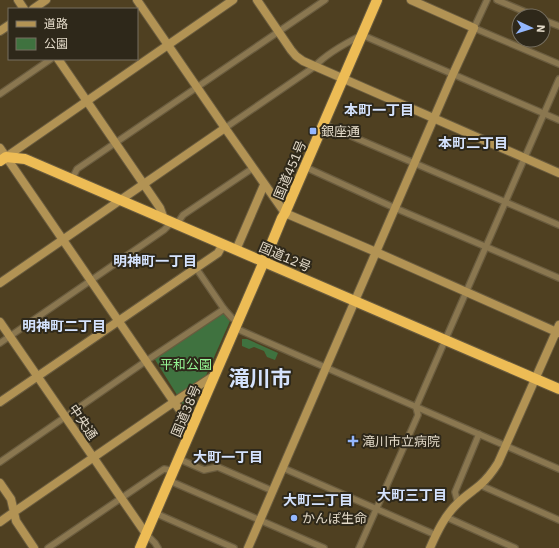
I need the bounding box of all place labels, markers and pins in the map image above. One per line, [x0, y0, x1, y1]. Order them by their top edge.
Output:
place label: 銀座通 [321, 123, 360, 140]
marker: 銀座通 [308, 126, 318, 136]
place label: 滝川市立病院 [362, 433, 440, 450]
marker: 滝川市立病院 [347, 435, 359, 447]
place label: かんぽ生命 [302, 510, 367, 527]
marker: かんぽ生命 [289, 513, 299, 523]

